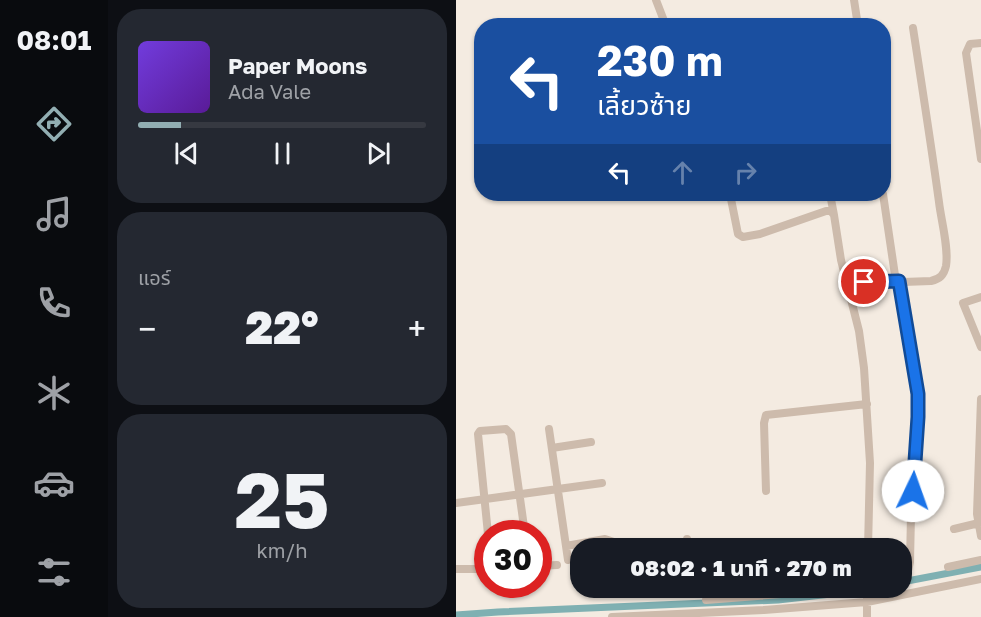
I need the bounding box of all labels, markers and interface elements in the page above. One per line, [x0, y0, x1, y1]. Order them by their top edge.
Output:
text: 08:01 [17, 24, 91, 56]
text: 230 m [597, 35, 723, 85]
icon: left [498, 42, 576, 120]
text: Paper Moons [228, 52, 367, 79]
text: Ada Vale [228, 79, 311, 103]
text: เลี้ยวซ้าย [597, 89, 691, 121]
icon: directions [33, 103, 75, 145]
icon: previous [170, 137, 203, 170]
icon: pause [266, 137, 299, 170]
icon: next [362, 137, 395, 170]
icon: left [603, 156, 636, 189]
icon: ahead [666, 156, 699, 189]
icon: right [729, 156, 762, 189]
icon: music [33, 193, 75, 235]
pin [838, 256, 889, 307]
text: แอร์ [138, 265, 170, 289]
icon: arrive [847, 265, 880, 298]
icon: phone [33, 282, 75, 324]
text: 22° [245, 300, 319, 354]
text: − [138, 309, 156, 348]
text: + [408, 309, 426, 348]
icon: climate [33, 372, 75, 414]
text: 25 [234, 452, 330, 545]
position arrow [881, 459, 945, 523]
icon: car [33, 462, 75, 504]
speed limit sign: 30 [474, 520, 552, 598]
text: km/h [257, 538, 307, 562]
icon: filters [33, 551, 75, 593]
text: 08:02 · 1 นาที · 270 m [630, 554, 852, 581]

